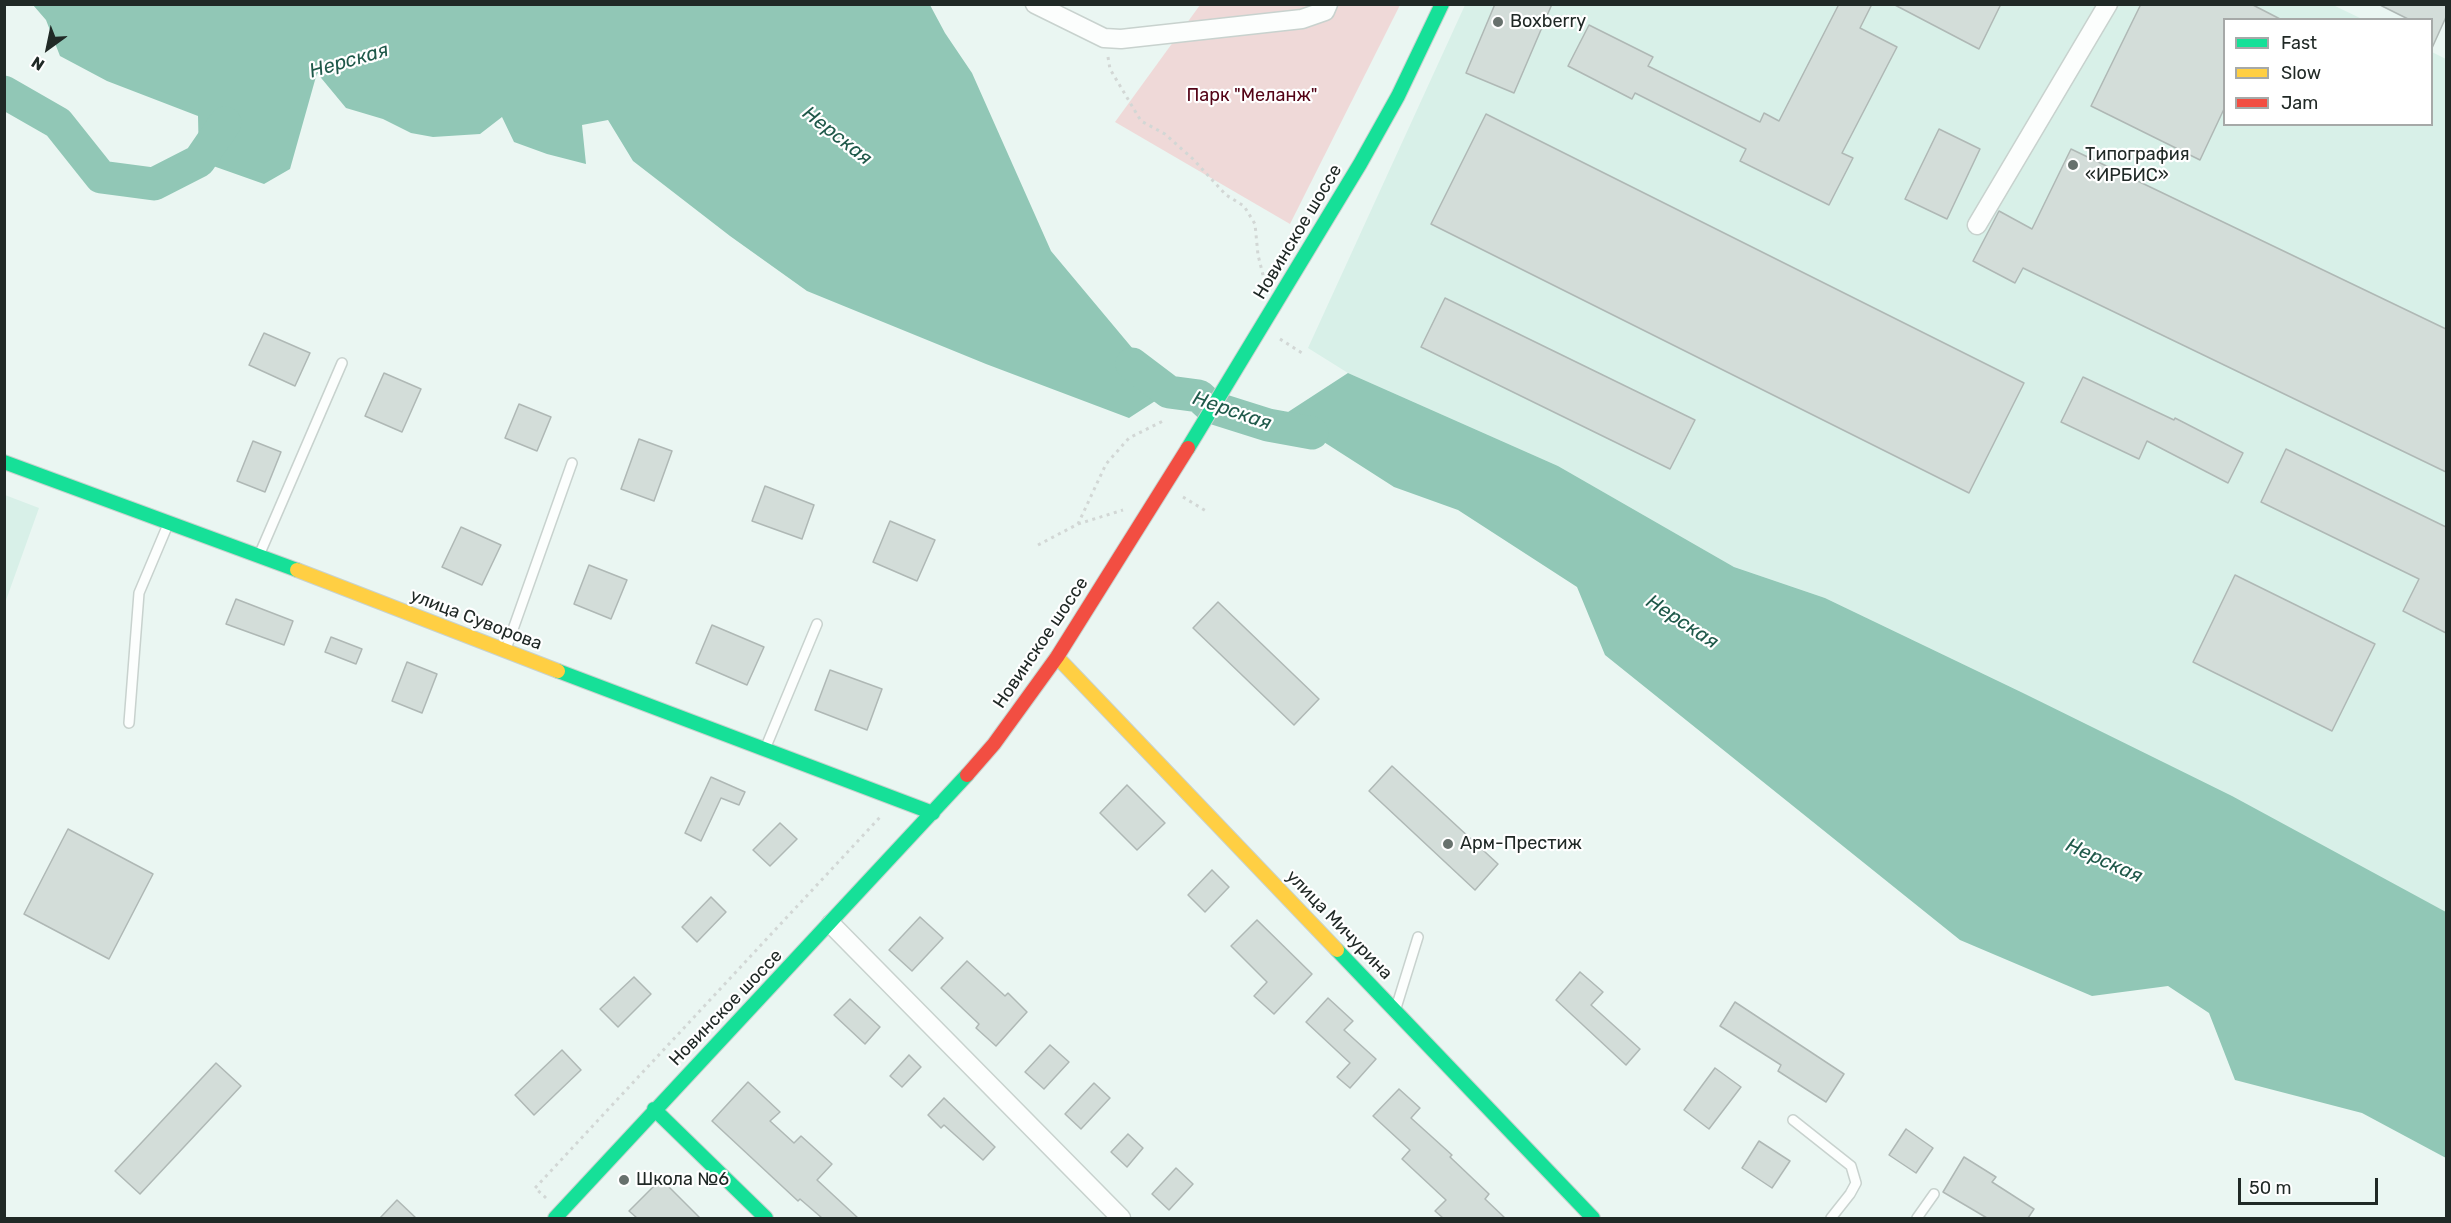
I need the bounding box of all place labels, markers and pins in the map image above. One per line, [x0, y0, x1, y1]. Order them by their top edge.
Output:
place label: Boxberry [1510, 11, 1586, 33]
marker: Boxberry [1491, 15, 1505, 29]
place label: Типография «ИРБИС» [2085, 144, 2189, 186]
marker: Типография «ИРБИС» [2066, 158, 2080, 172]
place label: Арм-Престиж [1460, 833, 1582, 855]
marker: Арм-Престиж [1441, 837, 1455, 851]
place label: Школа №6 [636, 1169, 729, 1191]
marker: Школа №6 [617, 1173, 631, 1187]

